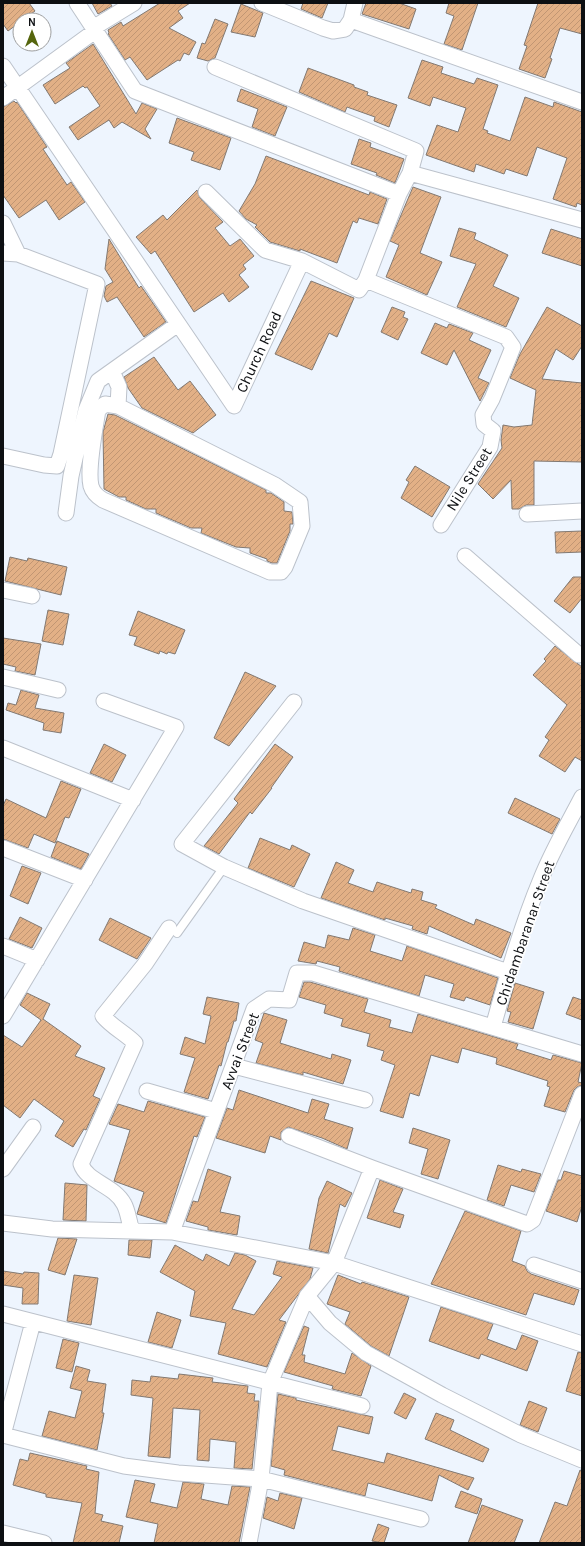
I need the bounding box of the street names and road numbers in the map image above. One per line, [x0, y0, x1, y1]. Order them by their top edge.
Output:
street label: Church Road [232, 308, 286, 396]
street label: Nile Street [442, 444, 496, 514]
street label: Chidambaranar Street [492, 858, 558, 1008]
street label: Avvai Street [217, 1010, 263, 1092]

